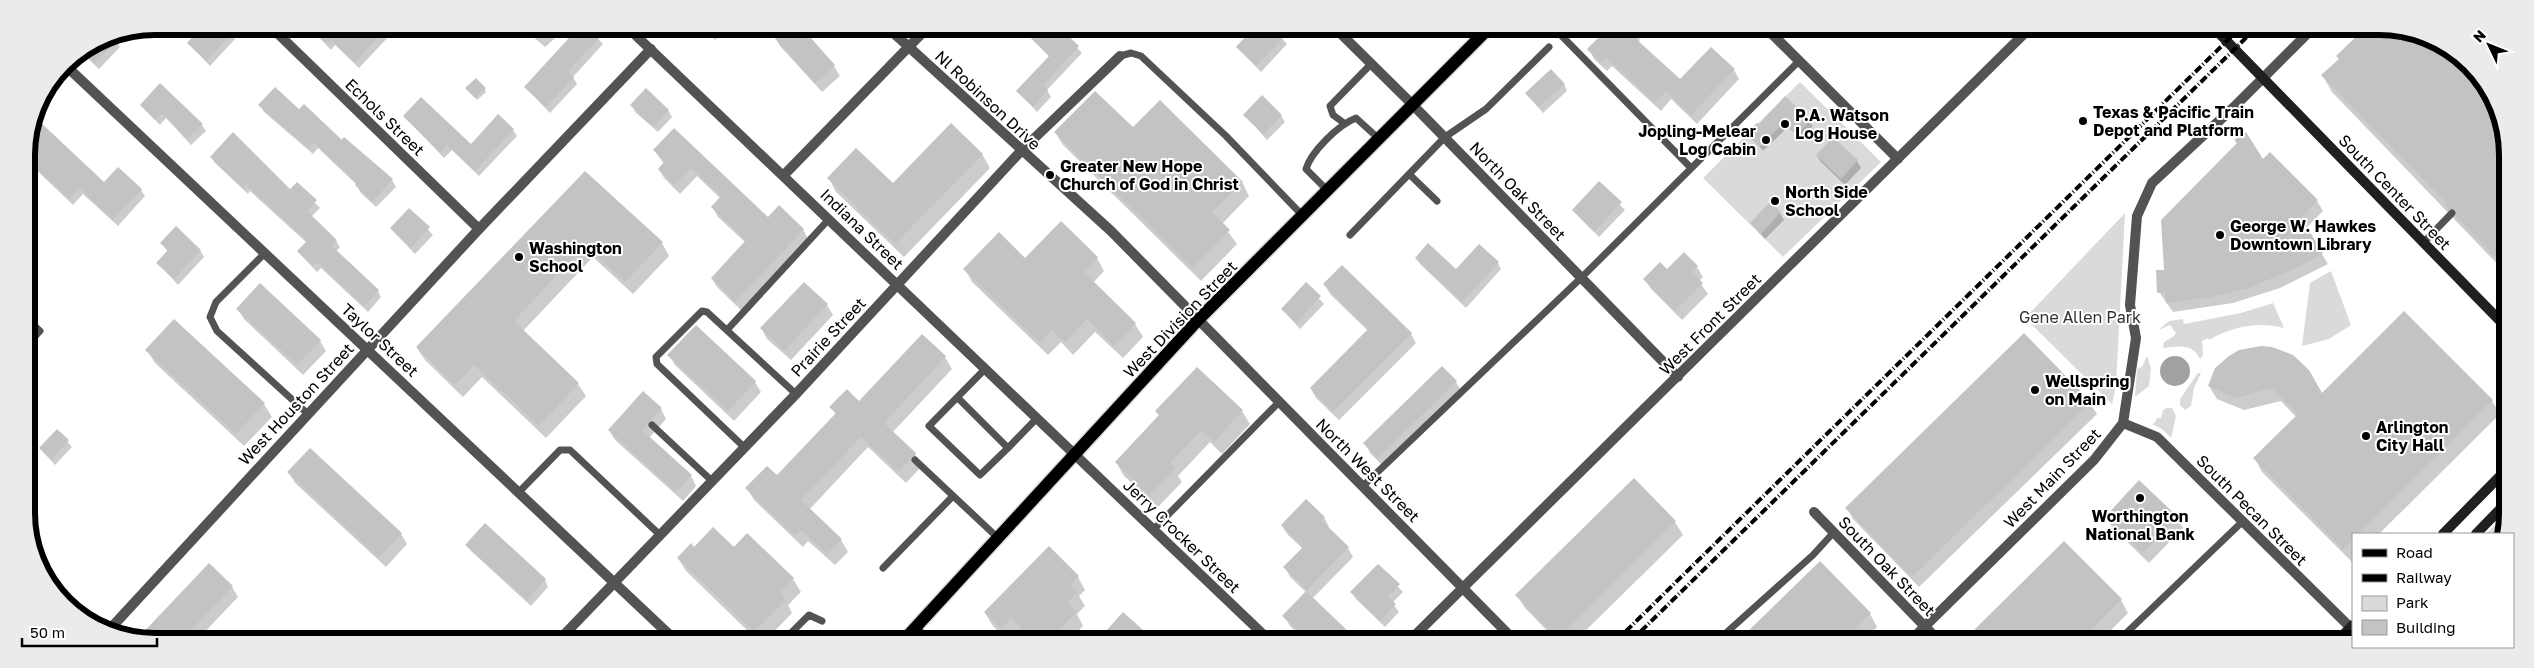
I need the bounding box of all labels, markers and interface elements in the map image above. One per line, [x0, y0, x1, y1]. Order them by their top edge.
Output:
north arrow [2464, 20, 2514, 70]
text: N [2469, 26, 2489, 45]
street label: Nl Robinson Drive [931, 46, 1045, 154]
street label: Echols Street [341, 74, 429, 160]
place label: Texas & Pacific Train Depot and Platform [2093, 102, 2254, 140]
place label: P.A. Watson Log House [1795, 105, 1889, 143]
marker: Texas & Pacific Train Depot and Platform [2077, 115, 2089, 127]
marker: P.A. Watson Log House [1779, 118, 1791, 130]
place label: Jopling-Melear Log Cabin [1638, 121, 1756, 159]
street label: South Center Street [2335, 130, 2455, 254]
marker: Jopling-Melear Log Cabin [1760, 134, 1772, 146]
street label: North Oak Street [1466, 137, 1570, 245]
place label: Greater New Hope Church of God in Christ [1060, 156, 1239, 194]
marker: Greater New Hope Church of God in Christ [1044, 169, 1056, 181]
place label: North Side School [1785, 182, 1868, 220]
street label: Indiana Street [816, 184, 908, 274]
marker: North Side School [1769, 195, 1781, 207]
place label: George W. Hawkes Downtown Library [2230, 216, 2376, 254]
marker: George W. Hawkes Downtown Library [2214, 229, 2226, 241]
place label: Washington School [529, 238, 622, 276]
marker: Washington School [513, 251, 525, 263]
street label: West Division Street [1119, 256, 1241, 382]
street label: West Front Street [1655, 269, 1765, 379]
street label: Prairie Street [786, 293, 870, 381]
street label: Taylor Street [337, 299, 423, 381]
park label: Gene Allen Park [2019, 307, 2141, 327]
street label: West Houston Street [234, 339, 358, 469]
place label: Wellspring on Main [2045, 371, 2129, 409]
marker: Wellspring on Main [2029, 384, 2041, 396]
street label: North West Street [1312, 414, 1424, 526]
place label: Arlington City Hall [2376, 417, 2449, 455]
street label: West Main Street [1999, 424, 2105, 532]
marker: Arlington City Hall [2360, 430, 2372, 442]
street label: South Pecan Street [2192, 450, 2312, 570]
street label: Jerry Crocker Street [1119, 475, 1245, 597]
marker: Worthington National Bank [2134, 492, 2146, 504]
place label: Worthington National Bank [2085, 506, 2196, 544]
street label: South Oak Street [1834, 512, 1940, 620]
legend [2352, 533, 2514, 648]
text: Road [2396, 543, 2433, 561]
text: Railway [2396, 568, 2452, 586]
text: Park [2396, 593, 2429, 611]
scale bar [22, 616, 158, 648]
text: Building [2396, 618, 2456, 636]
text: 50 m [30, 623, 65, 641]

